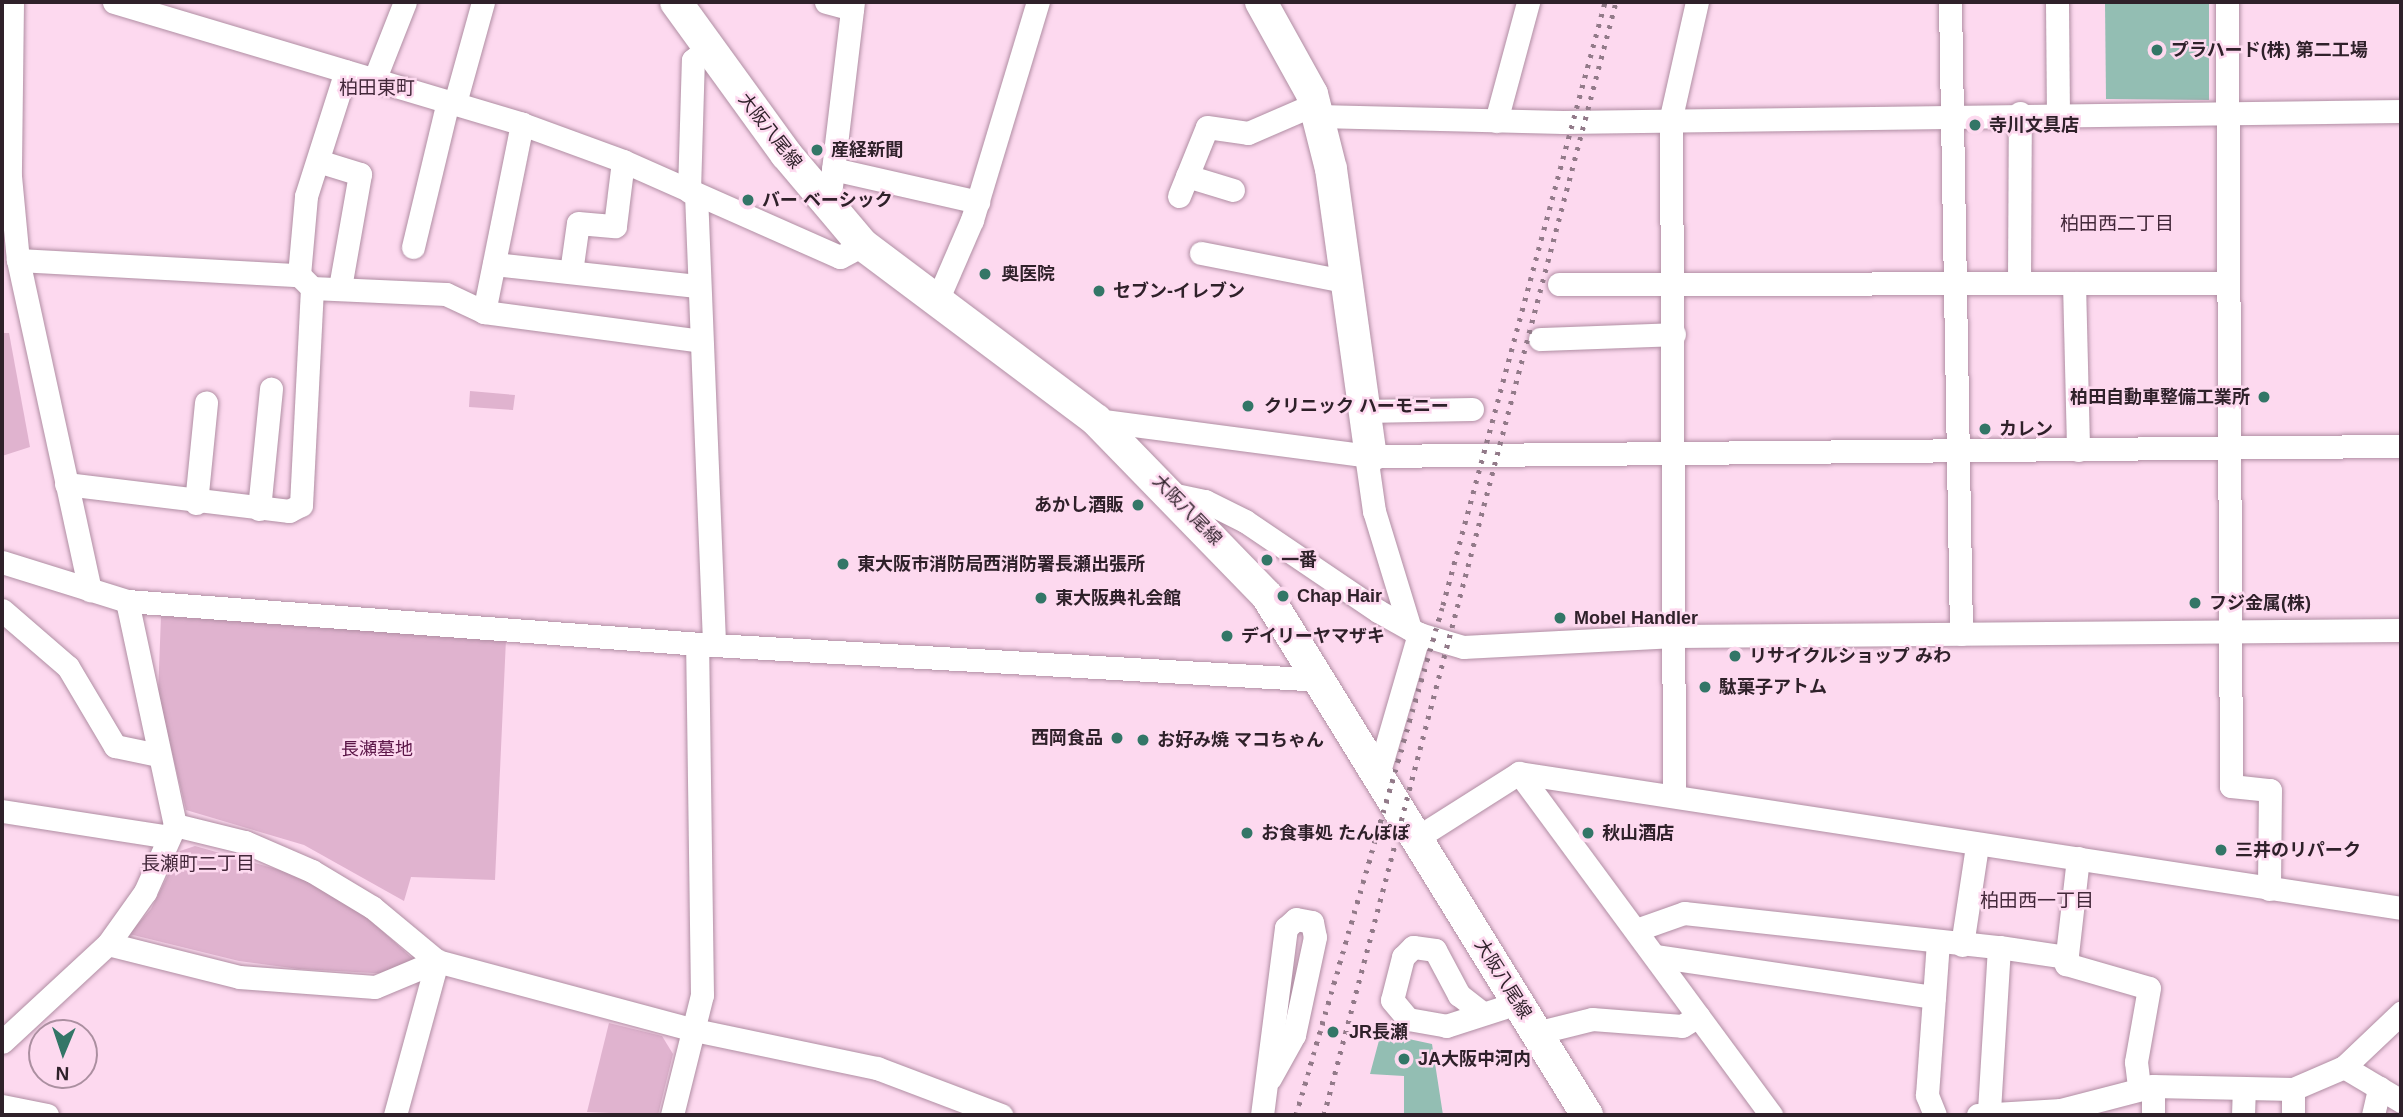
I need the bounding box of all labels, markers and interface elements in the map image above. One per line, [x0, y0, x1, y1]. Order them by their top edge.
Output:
place label: プラハード(株) 第二工場 [2171, 39, 2368, 61]
marker: プラハード(株) 第二工場 [2149, 42, 2165, 58]
district label: 柏田東町 [339, 77, 415, 99]
street label: 大阪八尾線 [734, 89, 806, 173]
place label: 寺川文具店 [1989, 114, 2079, 136]
marker: 寺川文具店 [1967, 117, 1983, 133]
place label: 産経新聞 [831, 139, 903, 161]
marker: 産経新聞 [809, 142, 825, 158]
place label: バー ベーシック [762, 189, 893, 211]
marker: バー ベーシック [740, 192, 756, 208]
district label: 柏田西二丁目 [2060, 213, 2174, 235]
place label: 奥医院 [1001, 263, 1055, 285]
marker: 奥医院 [975, 264, 995, 284]
place label: セブン-イレブン [1113, 280, 1245, 302]
marker: セブン-イレブン [1091, 283, 1107, 299]
place label: 柏田自動車整備工業所 [2070, 386, 2250, 408]
marker: 柏田自動車整備工業所 [2256, 389, 2272, 405]
place label: クリニック ハーモニー [1264, 395, 1449, 417]
marker: クリニック ハーモニー [1238, 396, 1258, 416]
place label: カレン [1999, 418, 2053, 440]
marker: カレン [1977, 421, 1993, 437]
street label: 大阪八尾線 [1148, 470, 1226, 550]
place label: あかし酒販 [1034, 494, 1124, 516]
marker: あかし酒販 [1130, 497, 1146, 513]
place label: 一番 [1281, 549, 1317, 571]
marker: 一番 [1259, 552, 1275, 568]
place label: 東大阪市消防局西消防署長瀬出張所 [857, 553, 1145, 575]
marker: 東大阪市消防局西消防署長瀬出張所 [835, 556, 851, 572]
place label: Chap Hair [1297, 585, 1382, 607]
place label: 東大阪典礼会館 [1055, 587, 1181, 609]
marker: Chap Hair [1275, 588, 1291, 604]
marker: 東大阪典礼会館 [1033, 590, 1049, 606]
place label: フジ金属(株) [2209, 592, 2311, 614]
marker: フジ金属(株) [2187, 595, 2203, 611]
place label: Mobel Handler [1574, 607, 1698, 629]
marker: Mobel Handler [1552, 610, 1568, 626]
place label: デイリーヤマザキ [1241, 625, 1385, 647]
marker: デイリーヤマザキ [1219, 628, 1235, 644]
place label: リサイクルショップ みわ [1749, 645, 1952, 667]
marker: リサイクルショップ みわ [1727, 648, 1743, 664]
place label: 駄菓子アトム [1719, 676, 1827, 698]
marker: 駄菓子アトム [1697, 679, 1713, 695]
place label: 西岡食品 [1031, 727, 1103, 749]
place label: お好み焼 マコちゃん [1157, 729, 1324, 751]
marker: 西岡食品 [1109, 730, 1125, 746]
marker: お好み焼 マコちゃん [1135, 732, 1151, 748]
park label: 長瀬墓地 [341, 738, 413, 760]
place label: お食事処 たんぽぽ [1261, 822, 1410, 844]
place label: 秋山酒店 [1602, 822, 1674, 844]
marker: お食事処 たんぽぽ [1239, 825, 1255, 841]
marker: 秋山酒店 [1580, 825, 1596, 841]
place label: 三井のリパーク [2235, 839, 2361, 861]
marker: 三井のリパーク [2213, 842, 2229, 858]
district label: 長瀬町二丁目 [141, 853, 255, 875]
district label: 柏田西一丁目 [1980, 890, 2094, 912]
street label: 大阪八尾線 [1470, 935, 1536, 1023]
north arrow [28, 1019, 98, 1089]
place label: JR長瀬 [1349, 1021, 1408, 1043]
marker: JR長瀬 [1323, 1022, 1343, 1042]
place label: JA大阪中河内 [1418, 1048, 1531, 1070]
marker: JA大阪中河内 [1396, 1051, 1412, 1067]
text: N [55, 1063, 70, 1084]

